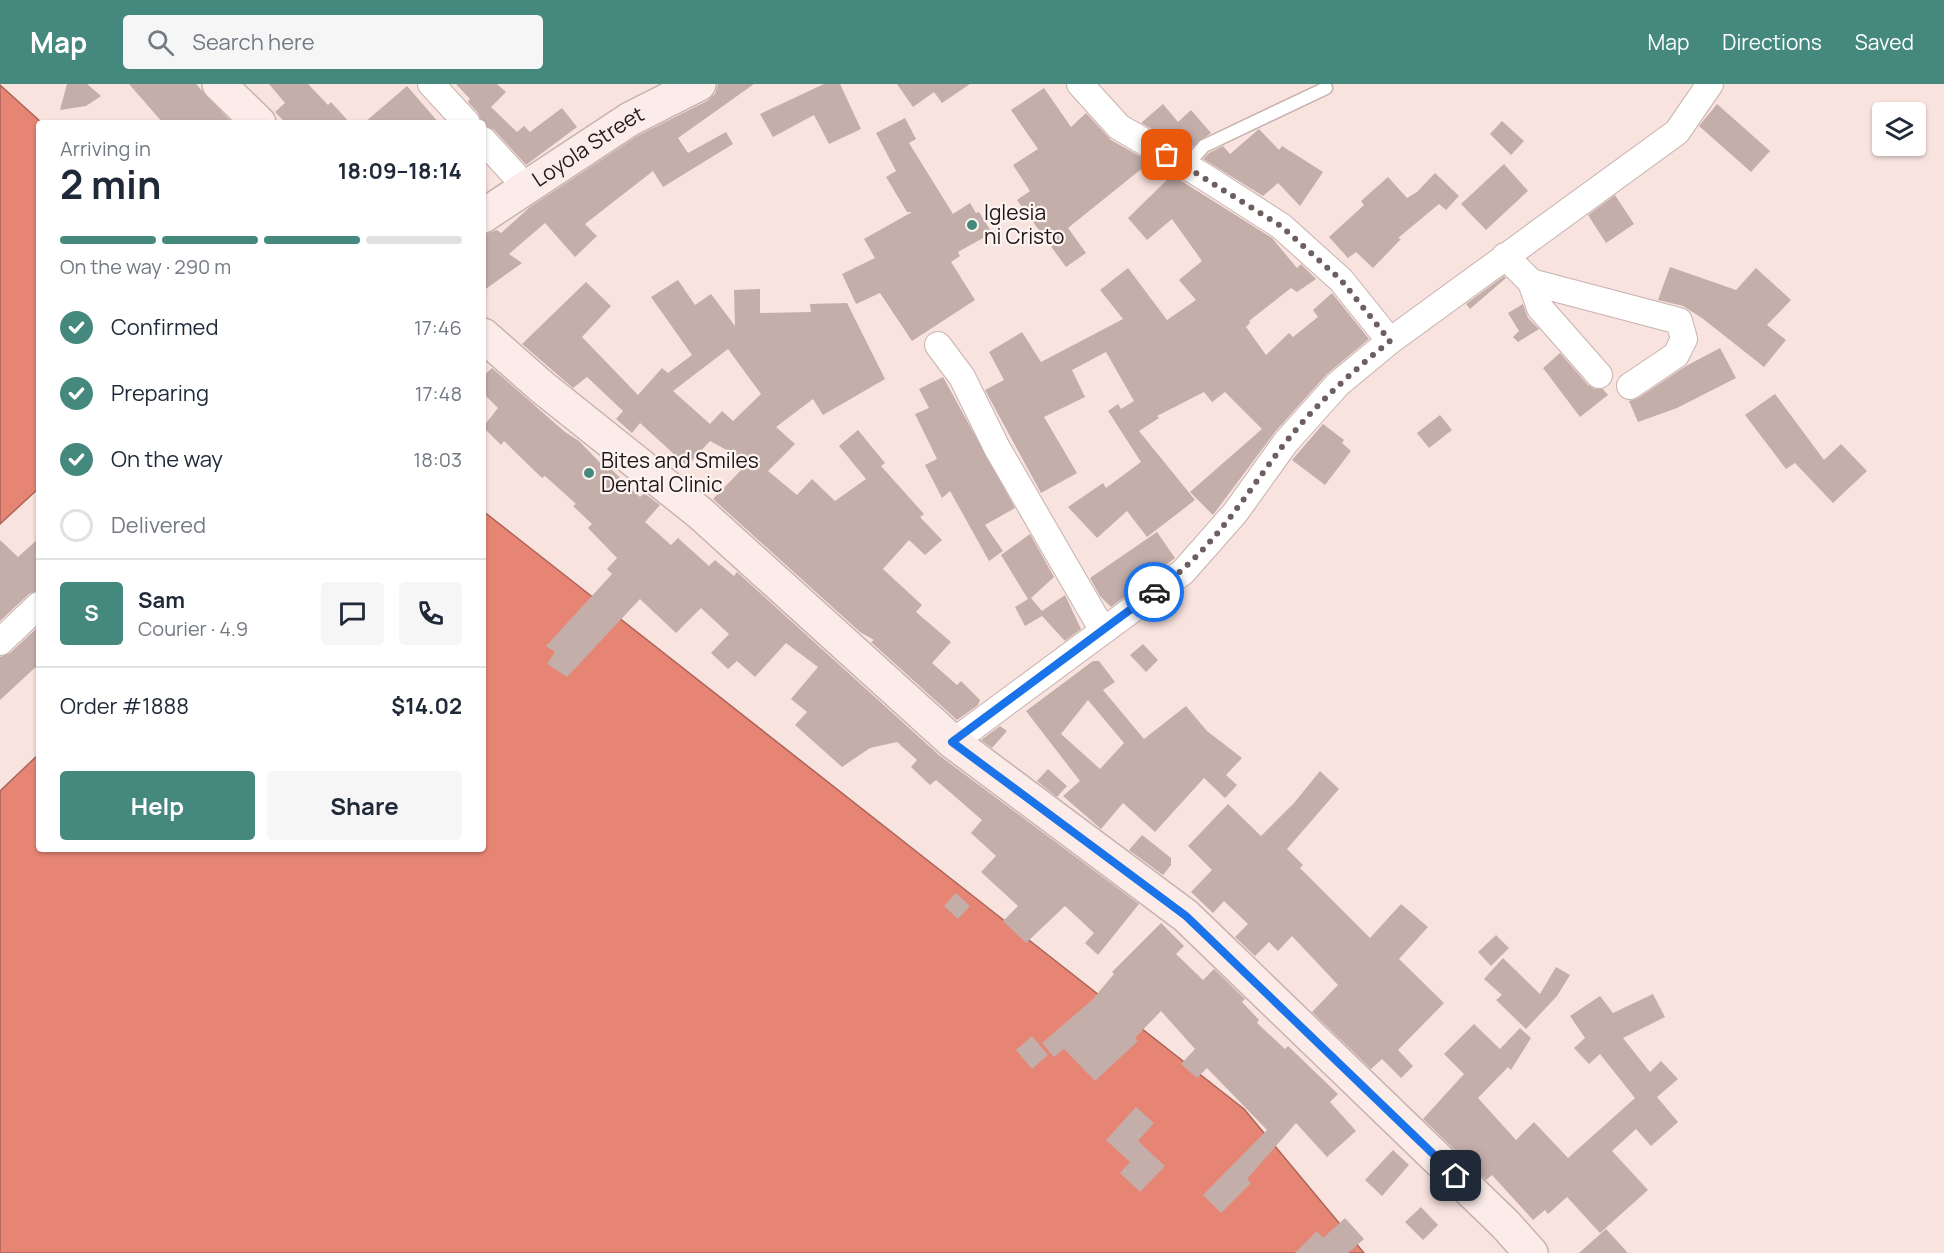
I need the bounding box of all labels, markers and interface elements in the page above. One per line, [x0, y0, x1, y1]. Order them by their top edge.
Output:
search box [123, 15, 543, 69]
text: Map [30, 23, 87, 61]
icon: search [144, 26, 177, 59]
text: Search here [192, 27, 315, 57]
text: Map [1648, 28, 1689, 56]
text: Directions [1722, 28, 1822, 56]
text: Saved [1855, 28, 1914, 56]
street label: Loyola Street [526, 99, 648, 193]
map controls [1872, 102, 1926, 156]
button: layers [1872, 102, 1926, 156]
pin [1141, 129, 1192, 180]
text: Arriving in [60, 135, 151, 162]
icon: bag [1150, 138, 1183, 171]
text: 18:09–18:14 [338, 156, 462, 186]
text: 2 min [60, 157, 161, 211]
place label: Iglesia ni Cristo [984, 198, 1065, 250]
marker: Iglesia ni Cristo [965, 218, 979, 232]
text: On the way · 290 m [60, 253, 231, 280]
icon: check [60, 311, 93, 344]
text: Confirmed [111, 312, 219, 342]
text: 17:46 [414, 314, 462, 341]
icon: check [60, 377, 93, 410]
text: Preparing [111, 378, 209, 408]
text: 17:48 [415, 380, 462, 407]
icon: check [60, 443, 93, 476]
text: On the way [111, 444, 223, 474]
text: 18:03 [413, 446, 462, 473]
place label: Bites and Smiles Dental Clinic [601, 446, 759, 498]
marker: Bites and Smiles Dental Clinic [582, 466, 596, 480]
text: Delivered [111, 510, 206, 540]
courier [1124, 562, 1184, 622]
icon: car [1138, 576, 1171, 609]
button: chat [321, 582, 384, 645]
button: phone [399, 582, 462, 645]
text: Sam [138, 585, 185, 615]
text: S [84, 598, 99, 628]
text: Courier · 4.9 [138, 615, 248, 642]
text: Order #1888 [60, 691, 189, 721]
text: $14.02 [391, 691, 462, 721]
button: Help [60, 771, 255, 840]
button: Share [267, 771, 462, 840]
pin [1430, 1150, 1481, 1201]
icon: home [1439, 1159, 1472, 1192]

